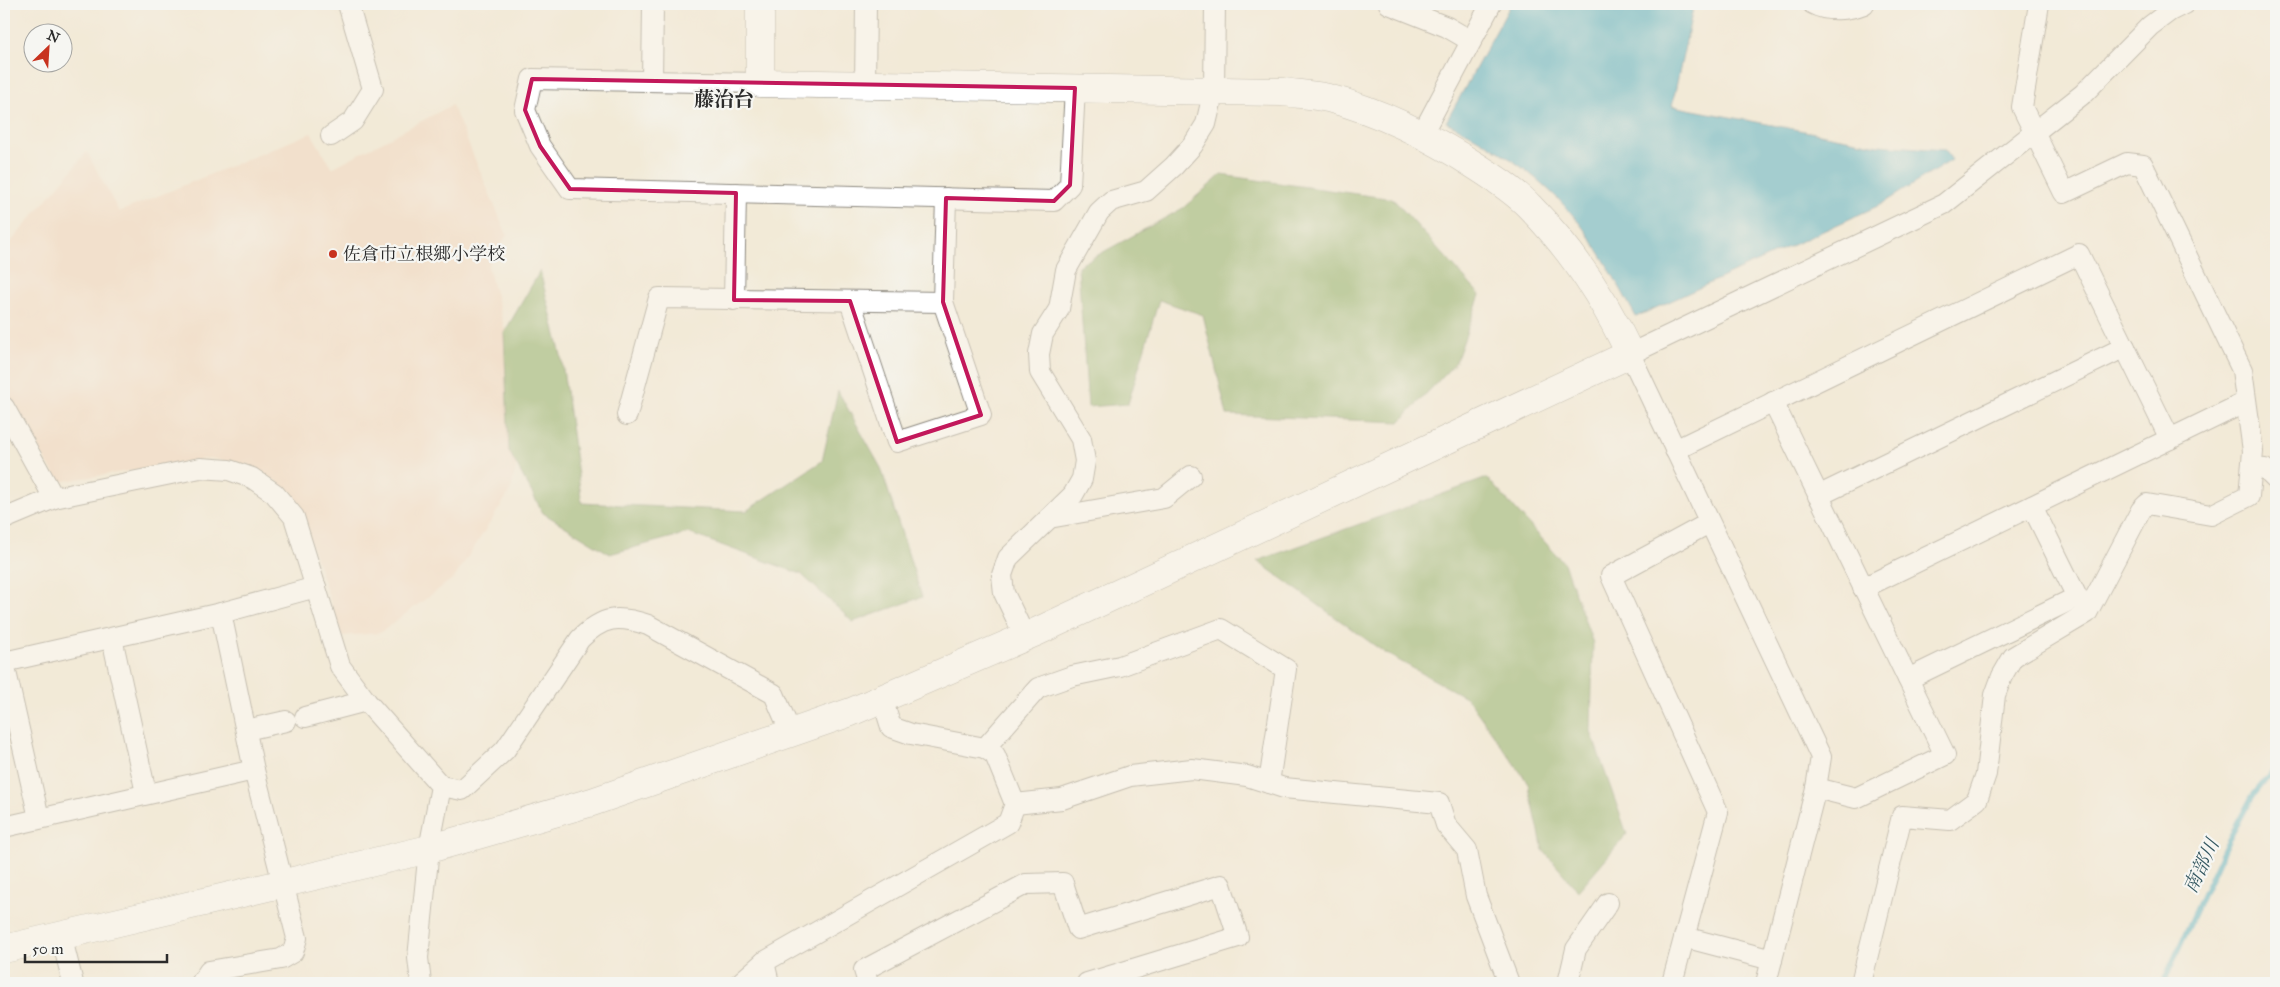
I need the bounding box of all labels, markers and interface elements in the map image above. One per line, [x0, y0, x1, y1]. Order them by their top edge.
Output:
north arrow [22, 22, 72, 72]
text: N [44, 26, 62, 47]
district label: 藤治台 [694, 87, 754, 111]
place label: 佐倉市立根郷小学校 [343, 243, 505, 265]
marker: 佐倉市立根郷小学校 [327, 248, 339, 260]
water label: 南部川 [2179, 834, 2224, 897]
scale bar [25, 932, 168, 964]
text: 50 m [32, 940, 64, 958]

